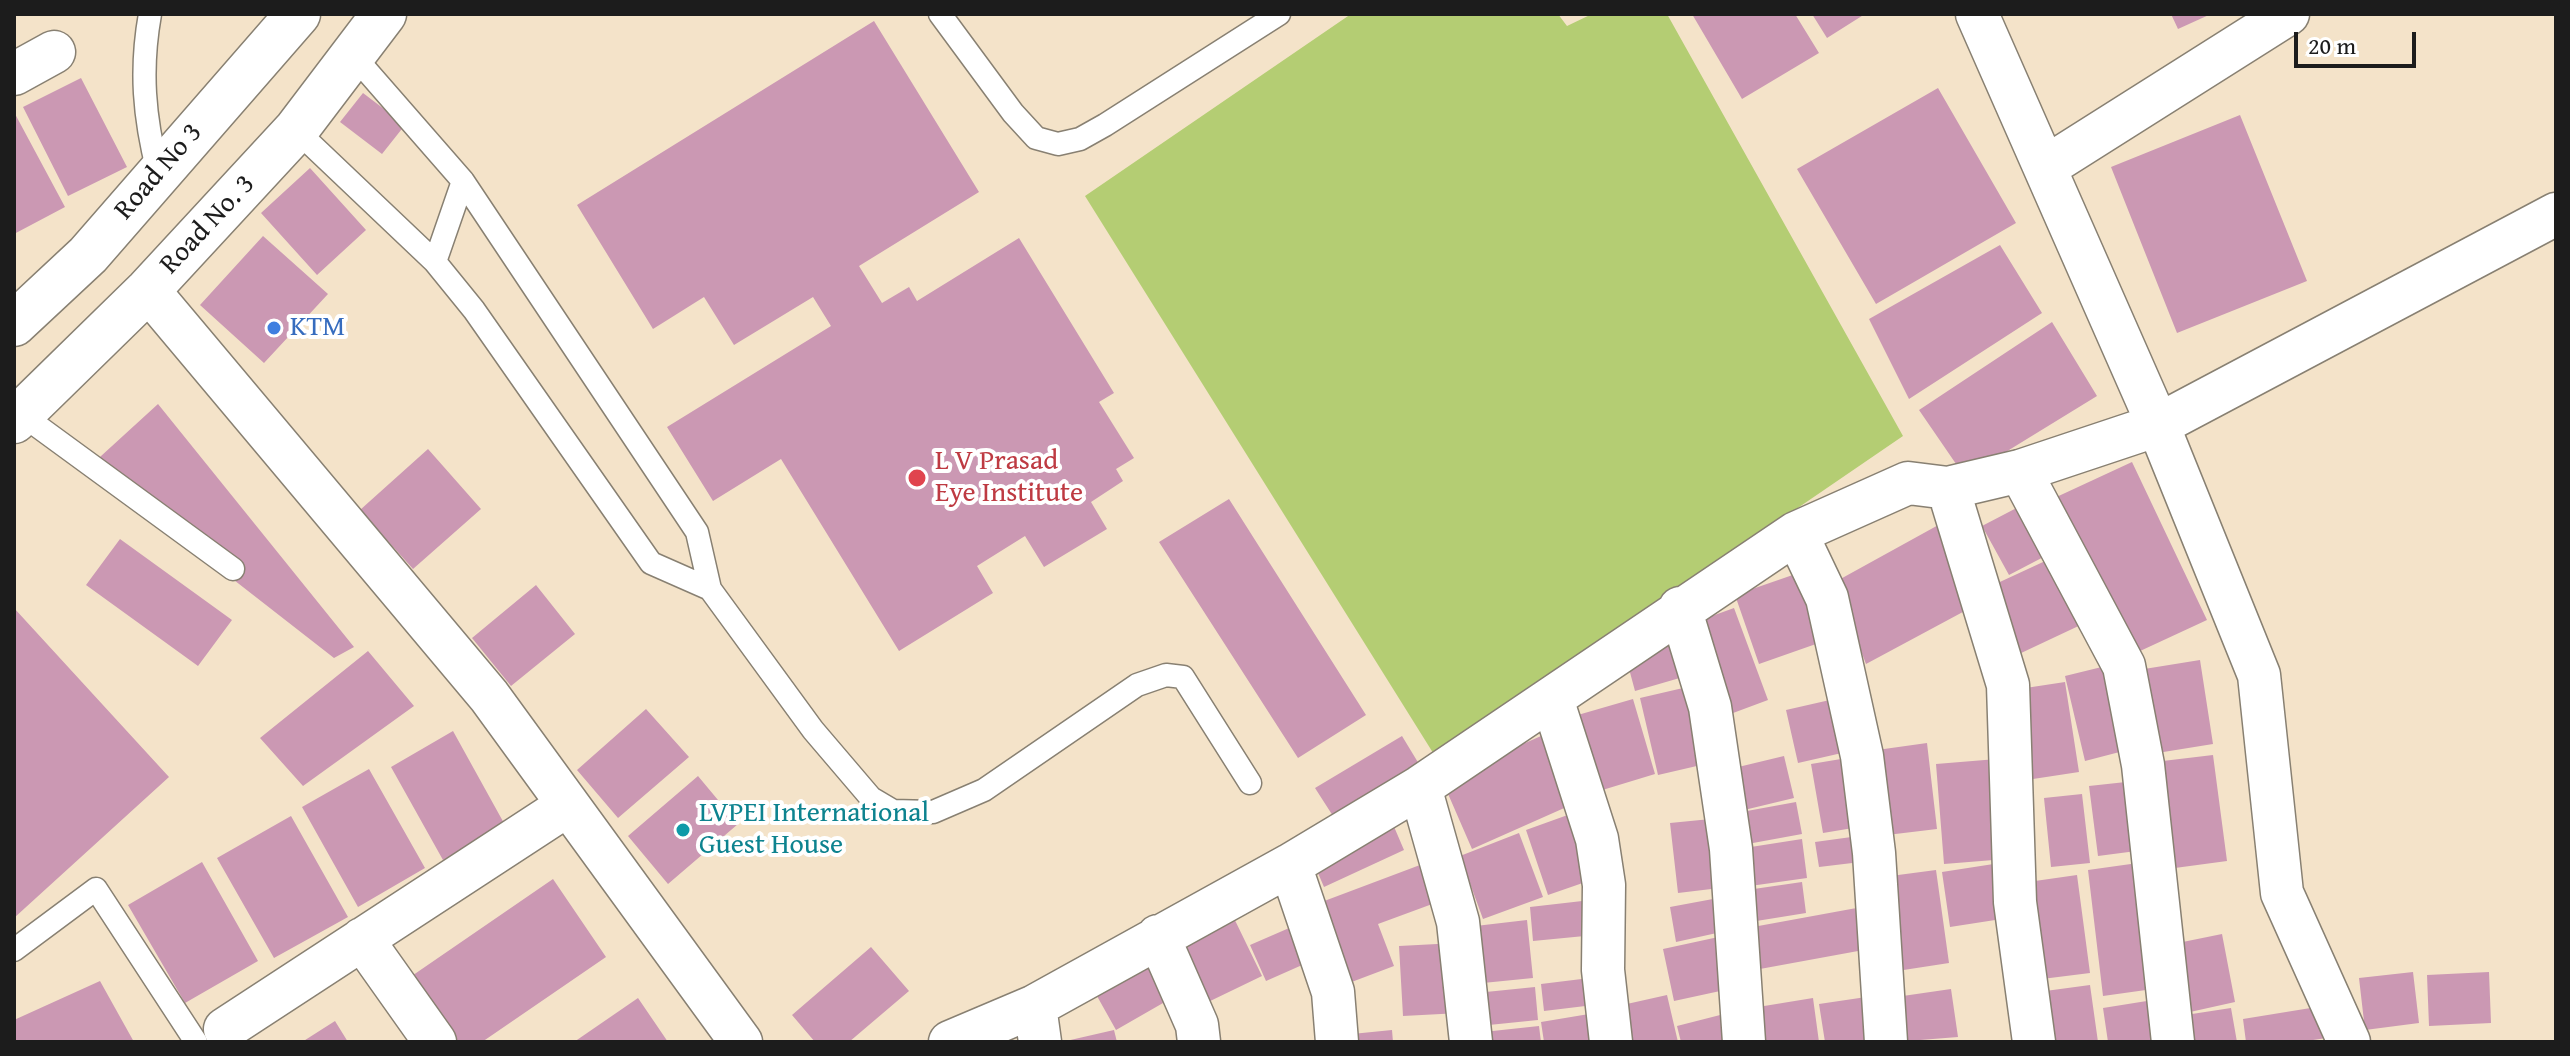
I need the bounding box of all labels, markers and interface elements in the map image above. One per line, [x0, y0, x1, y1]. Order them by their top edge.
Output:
scale bar [2298, 16, 2420, 66]
text: 20 m [2308, 28, 2356, 63]
street label: Road No 3 [108, 117, 210, 227]
street label: Road No. 3 [154, 168, 262, 282]
place label: KTM [290, 311, 345, 345]
marker: KTM [265, 319, 283, 337]
place label: L V Prasad Eye Institute [935, 445, 1083, 511]
marker: L V Prasad Eye Institute [906, 467, 928, 489]
place label: LVPEI International Guest House [699, 797, 929, 863]
marker: LVPEI International Guest House [674, 821, 692, 839]

